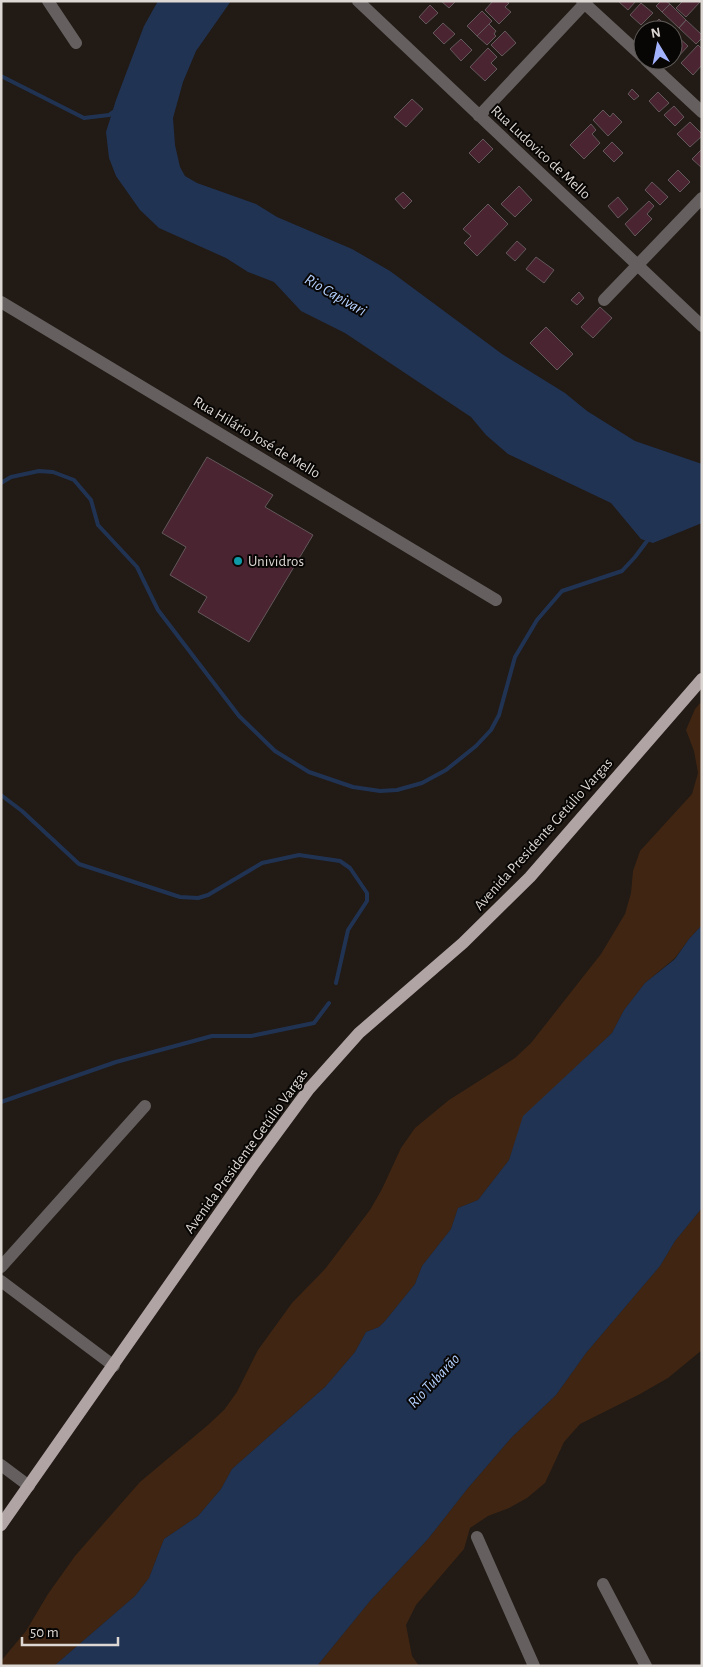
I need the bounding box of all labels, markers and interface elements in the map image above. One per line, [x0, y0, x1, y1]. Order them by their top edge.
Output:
north arrow [633, 20, 683, 70]
text: N [650, 25, 662, 41]
street label: Rua Ludovico de Mello [488, 103, 593, 202]
water label: Rio Capivari [302, 271, 369, 320]
street label: Rua Hilário José de Mello [191, 394, 323, 481]
place label: Unividros [248, 554, 304, 569]
marker: Unividros [232, 555, 244, 567]
street label: Avenida Presidente Getúlio Vargas [471, 755, 616, 913]
street label: Avenida Presidente Getúlio Vargas [182, 1066, 311, 1236]
water label: Rio Tubarão [405, 1350, 463, 1411]
scale bar [22, 1614, 119, 1646]
text: 50 m [30, 1625, 59, 1640]

